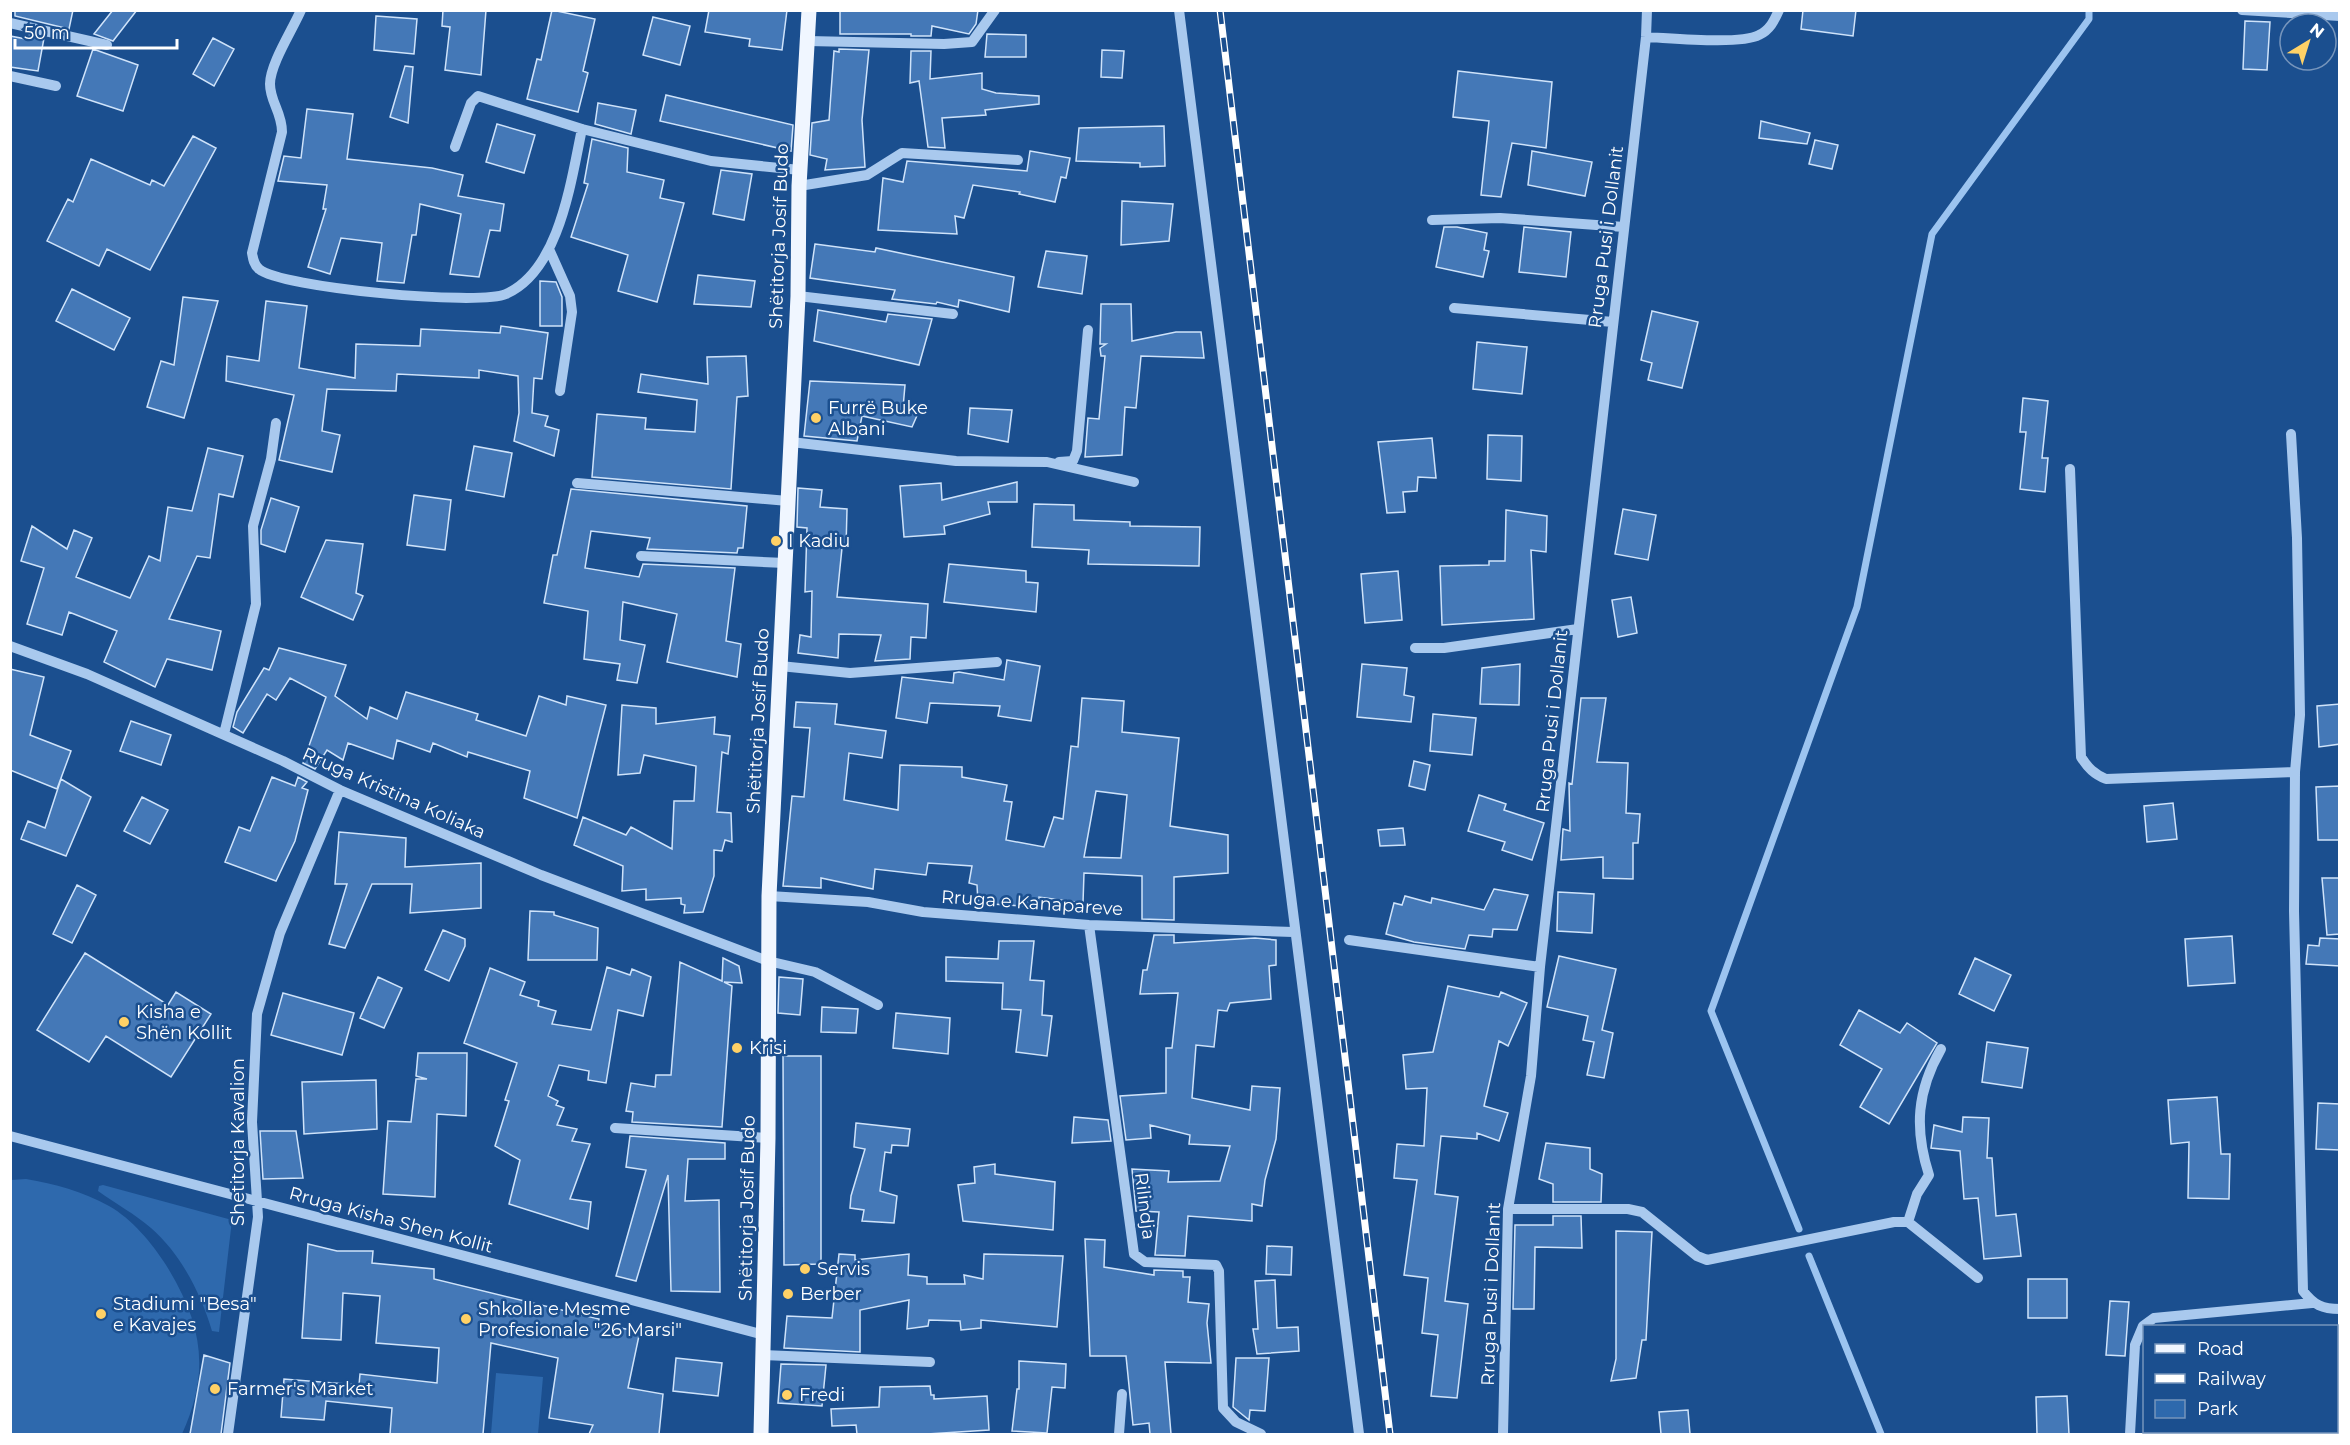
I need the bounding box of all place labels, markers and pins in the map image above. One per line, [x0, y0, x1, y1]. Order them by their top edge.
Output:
place label: Furrë Buke Albani [828, 397, 928, 440]
marker: Furrë Buke Albani [809, 411, 823, 425]
place label: I Kadiu [788, 530, 850, 552]
marker: I Kadiu [769, 534, 783, 548]
place label: Kisha e Shën Kollit [136, 1001, 232, 1044]
marker: Kisha e Shën Kollit [117, 1015, 131, 1029]
place label: Krisi [749, 1037, 787, 1059]
marker: Krisi [730, 1041, 744, 1055]
place label: Servis [817, 1258, 870, 1280]
marker: Servis [798, 1262, 812, 1276]
place label: Berber [800, 1283, 862, 1305]
marker: Berber [781, 1287, 795, 1301]
place label: Stadiumi "Besa" e Kavajes [113, 1293, 257, 1336]
place label: Shkolla e Mesme Profesionale "26 Marsi" [478, 1298, 682, 1341]
marker: Stadiumi "Besa" e Kavajes [94, 1307, 108, 1321]
marker: Shkolla e Mesme Profesionale "26 Marsi" [459, 1312, 473, 1326]
place label: Farmer's Market [227, 1378, 374, 1400]
marker: Farmer's Market [208, 1382, 222, 1396]
place label: Fredi [799, 1384, 845, 1406]
marker: Fredi [780, 1388, 794, 1402]

